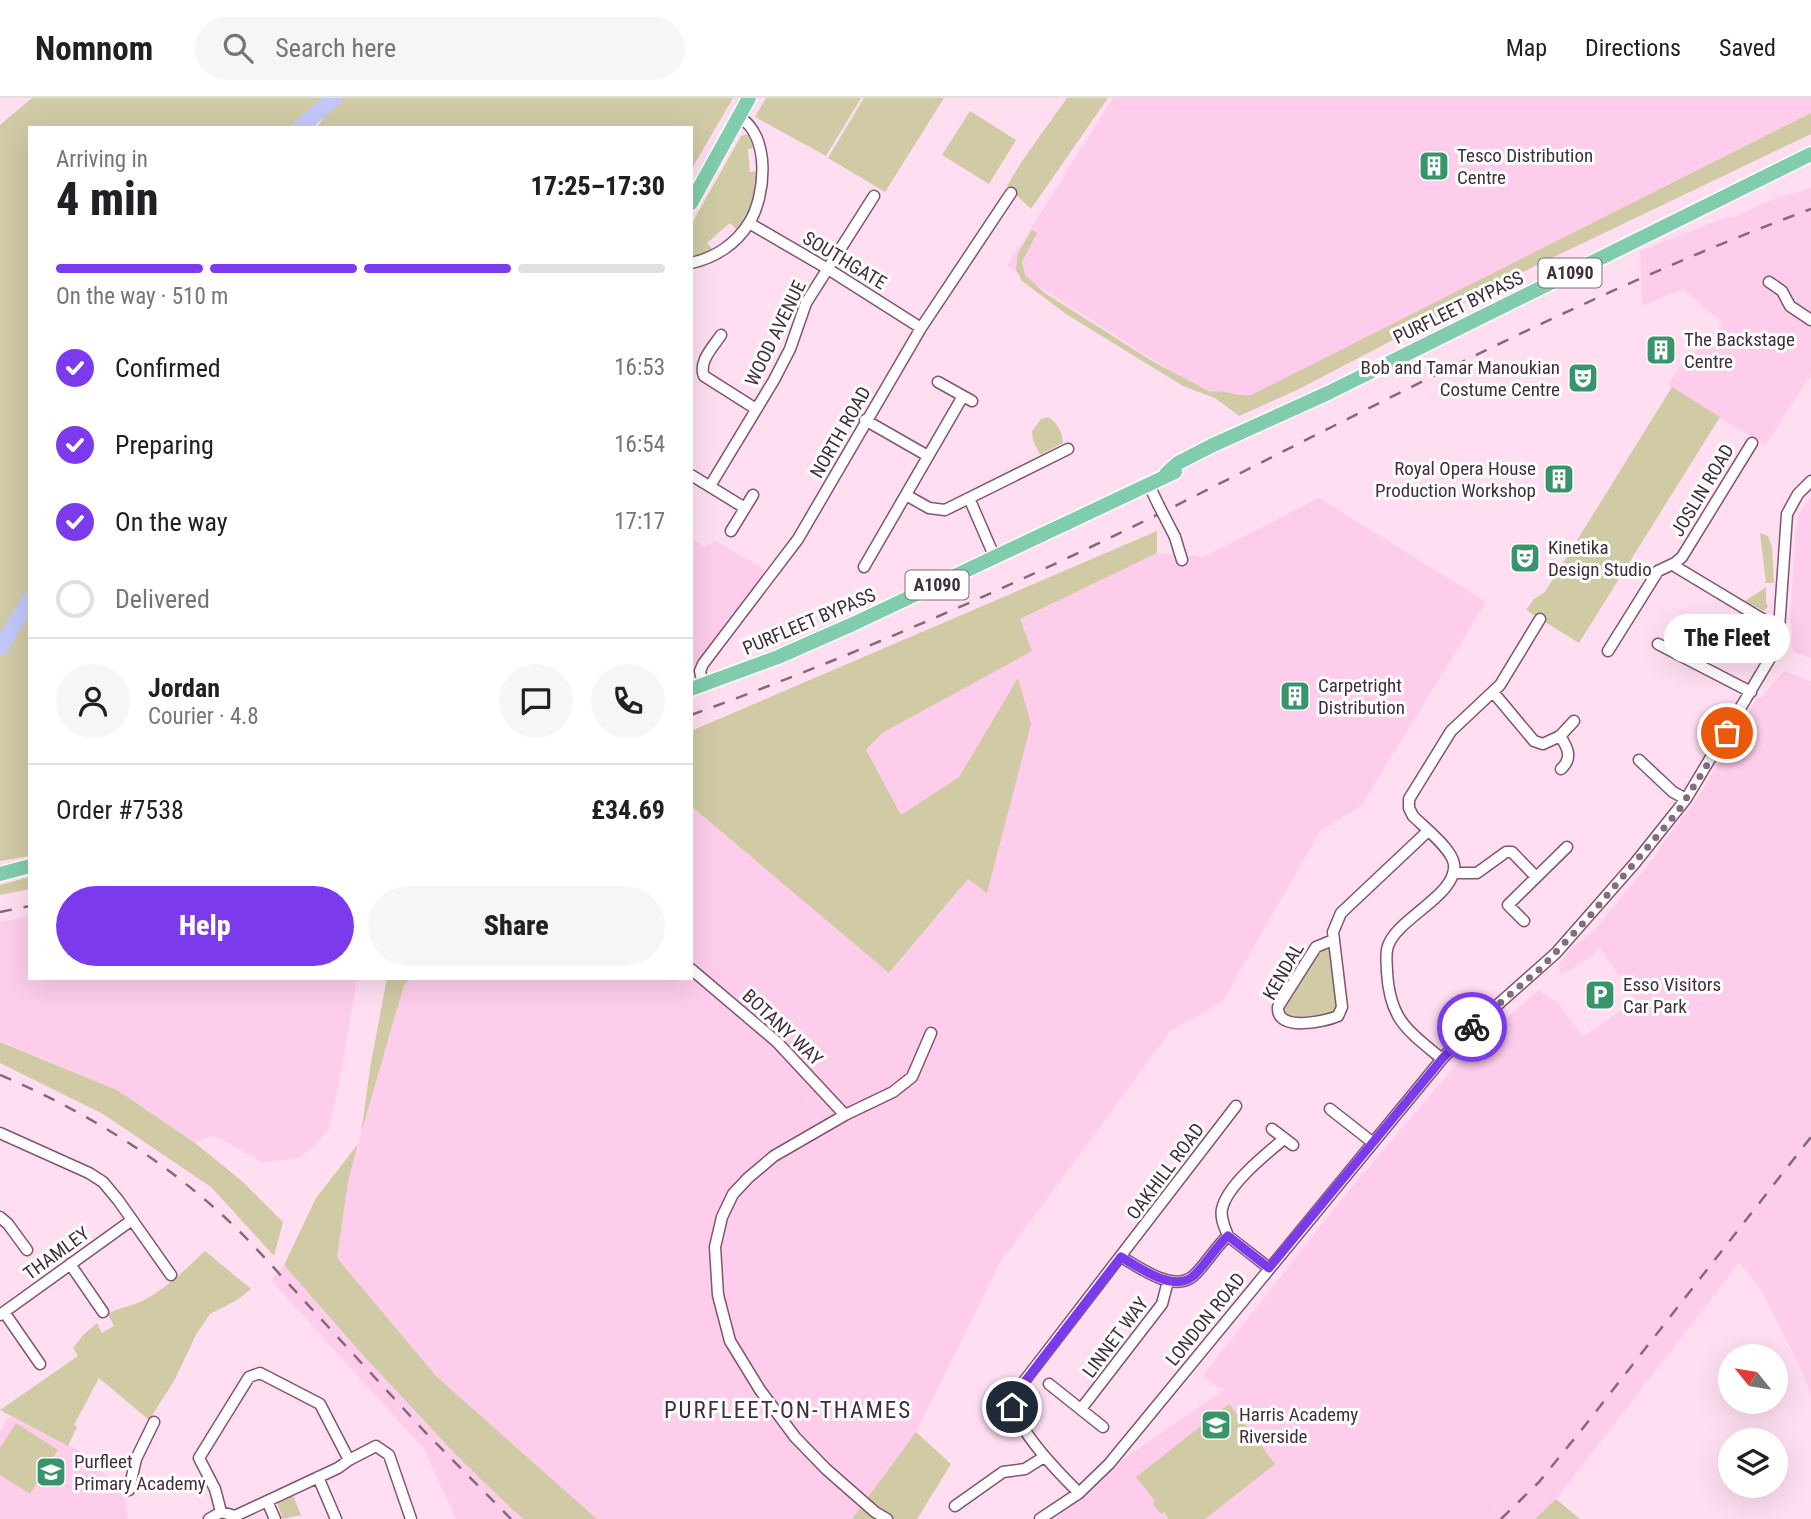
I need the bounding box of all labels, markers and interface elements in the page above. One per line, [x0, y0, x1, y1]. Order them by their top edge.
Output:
search box [195, 17, 685, 80]
text: Nomnom [35, 29, 153, 68]
icon: search [219, 29, 257, 67]
text: Search here [275, 33, 396, 63]
text: Map [1506, 34, 1547, 62]
text: Directions [1585, 34, 1681, 62]
text: Saved [1719, 34, 1776, 62]
place label: Tesco Distribution Centre [1457, 144, 1593, 189]
text: Arriving in [56, 146, 148, 173]
building icon: Tesco Distribution Centre [1417, 149, 1451, 183]
text: 17:25–17:30 [531, 171, 665, 201]
text: 4 min [56, 172, 159, 226]
street label: SOUTHGATE [799, 226, 891, 294]
road number: A1090 [1538, 258, 1602, 288]
street label: PURFLEET BYPASS [1389, 266, 1527, 349]
street label: WOOD AVENUE [740, 277, 811, 390]
text: On the way · 510 m [56, 283, 228, 310]
place label: The Backstage Centre [1684, 328, 1795, 373]
building icon: The Backstage Centre [1644, 333, 1678, 367]
icon: check [56, 349, 94, 387]
text: Confirmed [115, 353, 221, 383]
text: 16:53 [614, 354, 665, 381]
place label: Bob and Tamar Manoukian Costume Centre [1361, 356, 1560, 401]
theatre icon: Bob and Tamar Manoukian Costume Centre [1566, 361, 1600, 395]
street label: NORTH ROAD [805, 382, 876, 482]
icon: check [56, 426, 94, 464]
text: Preparing [115, 430, 214, 460]
text: 16:54 [614, 431, 665, 458]
street label: JOSLIN ROAD [1666, 440, 1739, 541]
place label: Royal Opera House Production Workshop [1375, 457, 1536, 502]
building icon: Royal Opera House Production Workshop [1542, 462, 1576, 496]
icon: check [56, 503, 94, 541]
text: On the way [115, 507, 228, 537]
text: 17:17 [614, 508, 665, 535]
place label: Kinetika Design Studio [1548, 536, 1652, 581]
theatre icon: Kinetika Design Studio [1508, 541, 1542, 575]
road number: A1090 [906, 570, 968, 600]
street label: PURFLEET BYPASS [739, 583, 879, 660]
text: Delivered [115, 584, 210, 614]
callout: The Fleet [1664, 614, 1790, 663]
text: The Fleet [1684, 625, 1770, 652]
button: person [56, 664, 130, 738]
button: chat [499, 664, 573, 738]
button: phone [591, 664, 665, 738]
text: Jordan [148, 673, 220, 703]
place label: Carpetright Distribution [1318, 674, 1405, 719]
building icon: Carpetright Distribution [1278, 679, 1312, 713]
text: Courier · 4.8 [148, 703, 259, 730]
pin [1697, 703, 1757, 763]
icon: bag [1708, 714, 1746, 752]
text: Order #7538 [56, 795, 184, 825]
text: £34.69 [591, 795, 665, 825]
button: Help [56, 886, 354, 966]
button: Share [368, 886, 665, 966]
street label: KENDAL [1258, 939, 1309, 1004]
place label: Esso Visitors Car Park [1623, 973, 1721, 1018]
parking icon: Esso Visitors Car Park [1583, 978, 1617, 1012]
street label: BOTANY WAY [738, 984, 828, 1070]
courier [1437, 992, 1507, 1062]
icon: bike [1453, 1008, 1491, 1046]
street label: OAKHILL ROAD [1122, 1119, 1209, 1224]
street label: THAMLEY [19, 1222, 94, 1285]
street label: LONDON ROAD [1161, 1268, 1250, 1371]
street label: LINNET WAY [1078, 1292, 1153, 1382]
north arrow [1718, 1344, 1788, 1414]
map controls [1718, 1344, 1788, 1498]
pin [982, 1377, 1042, 1437]
icon: home [993, 1388, 1031, 1426]
district label: PURFLEET-ON-THAMES [664, 1397, 912, 1424]
place label: Harris Academy Riverside [1239, 1403, 1358, 1448]
school or university icon: Harris Academy Riverside [1199, 1408, 1233, 1442]
button: layers [1718, 1428, 1788, 1498]
place label: Purfleet Primary Academy [74, 1450, 206, 1495]
school or university icon: Purfleet Primary Academy [34, 1455, 68, 1489]

